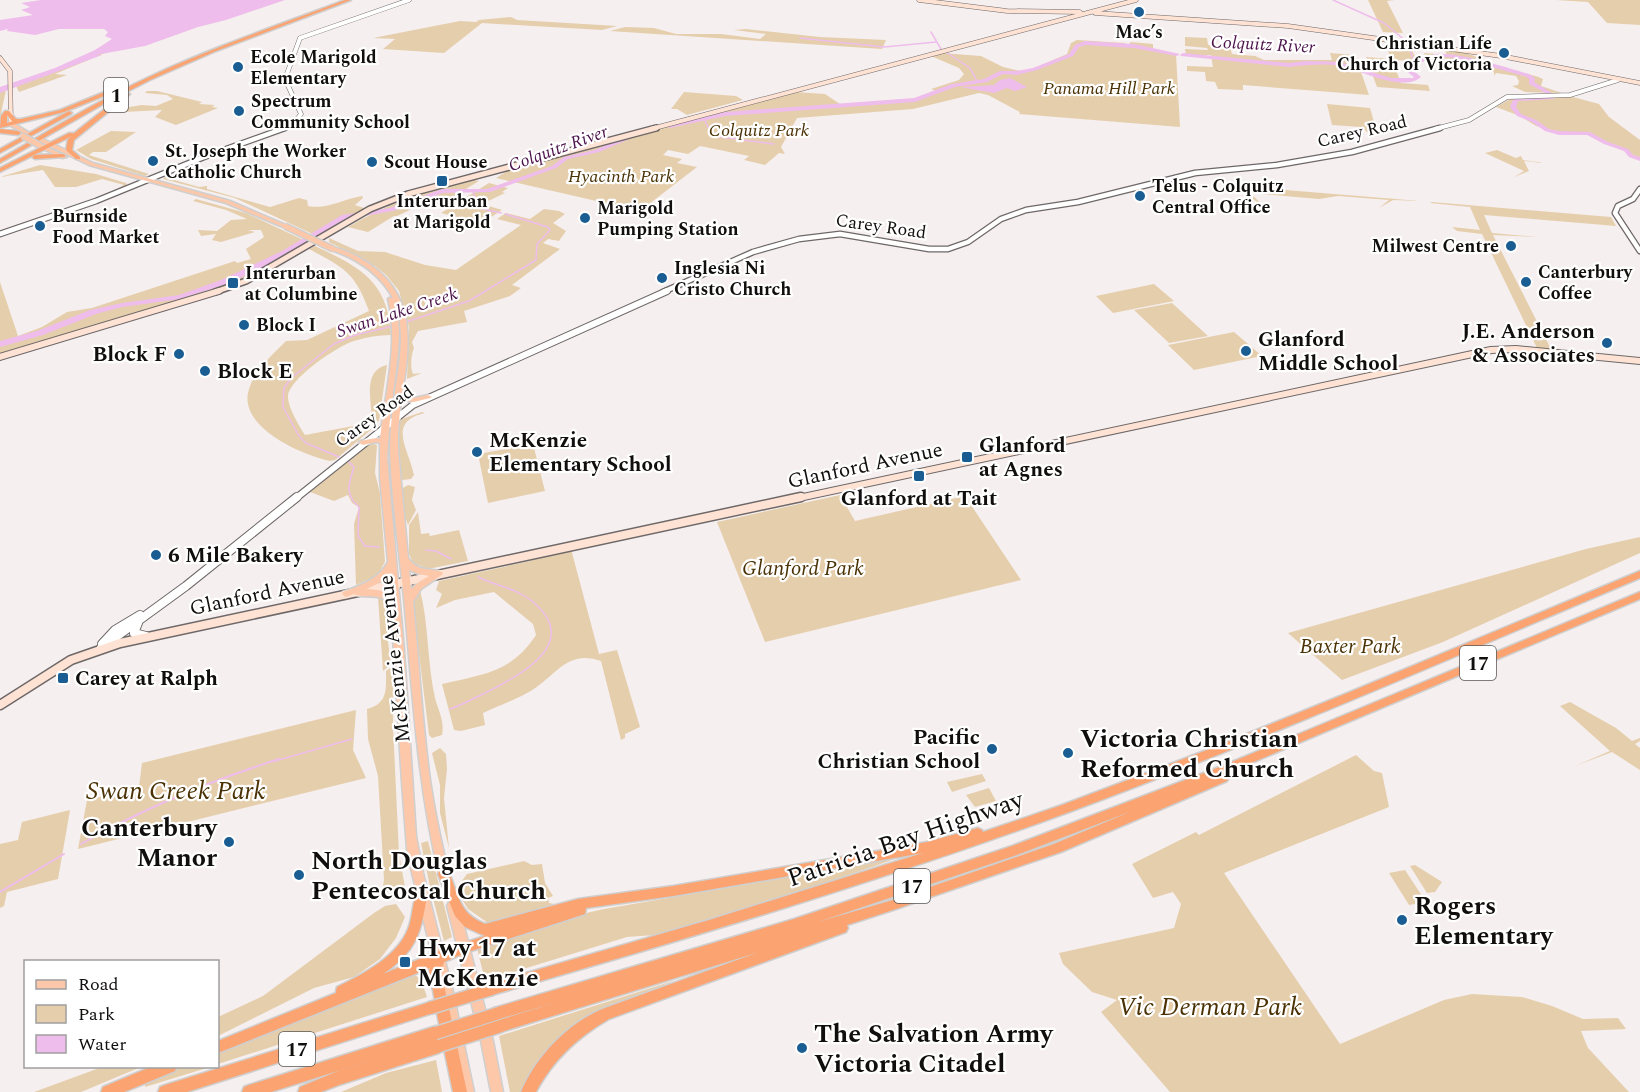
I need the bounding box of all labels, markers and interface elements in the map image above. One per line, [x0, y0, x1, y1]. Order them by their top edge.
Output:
marker: Mac’s [1132, 5, 1146, 19]
place label: Mac’s [1115, 19, 1163, 46]
water label: Colquitz River [1210, 28, 1317, 61]
place label: Christian Life Church of Victoria [1337, 30, 1493, 78]
place label: Ecole Marigold Elementary [250, 44, 377, 92]
marker: Christian Life Church of Victoria [1497, 46, 1511, 60]
marker: Ecole Marigold Elementary [231, 60, 245, 74]
park label: Panama Hill Park [1043, 75, 1176, 102]
road number: 1 [104, 78, 128, 112]
place label: Spectrum Community School [251, 88, 410, 136]
marker: Spectrum Community School [232, 104, 246, 118]
street label: Carey Road [1315, 108, 1410, 155]
park label: Colquitz Park [709, 117, 810, 144]
water label: Colquitz River [504, 118, 613, 179]
place label: St. Joseph the Worker Catholic Church [165, 138, 347, 186]
place label: Scout House [384, 149, 487, 176]
marker: St. Joseph the Worker Catholic Church [146, 154, 160, 168]
marker: Scout House [365, 155, 379, 169]
park label: Hyacinth Park [568, 163, 675, 190]
place label: Telus - Colquitz Central Office [1152, 173, 1284, 221]
marker: Interurban at Marigold [435, 174, 449, 188]
place label: Interurban at Marigold [393, 188, 491, 236]
marker: Telus - Colquitz Central Office [1133, 189, 1147, 203]
place label: Marigold Pumping Station [597, 195, 739, 243]
place label: Burnside Food Market [52, 203, 159, 251]
street label: Carey Road [834, 207, 928, 246]
marker: Marigold Pumping Station [578, 211, 592, 225]
marker: Burnside Food Market [33, 219, 47, 233]
place label: Milwest Centre [1372, 233, 1499, 260]
marker: Milwest Centre [1504, 239, 1518, 253]
place label: Inglesia Ni Cristo Church [674, 255, 791, 303]
place label: Canterbury Coffee [1538, 259, 1634, 307]
place label: Interurban at Columbine [245, 260, 357, 308]
marker: Inglesia Ni Cristo Church [655, 271, 669, 285]
marker: Canterbury Coffee [1519, 275, 1533, 289]
marker: Interurban at Columbine [226, 276, 240, 290]
water label: Swan Lake Creek [333, 280, 462, 345]
place label: Block I [256, 312, 316, 339]
place label: J.E. Anderson & Associates [1461, 316, 1595, 372]
marker: Block I [237, 318, 251, 332]
place label: Glanford Middle School [1258, 324, 1398, 380]
marker: J.E. Anderson & Associates [1600, 336, 1614, 350]
place label: Block F [92, 339, 167, 371]
marker: Glanford Middle School [1239, 344, 1253, 358]
marker: Block F [172, 347, 186, 361]
place label: Block E [217, 356, 293, 388]
marker: Block E [198, 364, 212, 378]
street label: Carey Road [329, 379, 419, 454]
place label: McKenzie Elementary School [489, 425, 672, 481]
place label: Glanford at Agnes [979, 430, 1066, 486]
street label: Glanford Avenue [785, 434, 946, 498]
marker: McKenzie Elementary School [470, 445, 484, 459]
marker: Glanford at Agnes [960, 450, 974, 464]
marker: Glanford at Tait [912, 469, 926, 483]
place label: Glanford at Tait [841, 483, 997, 515]
place label: 6 Mile Bakery [168, 540, 304, 572]
marker: 6 Mile Bakery [149, 548, 163, 562]
park label: Glanford Park [742, 553, 864, 585]
street label: Glanford Avenue [187, 561, 348, 625]
street label: McKenzie Avenue [370, 573, 420, 744]
park label: Baxter Park [1299, 631, 1401, 663]
road number: 17 [1460, 646, 1496, 680]
place label: Carey at Ralph [75, 663, 218, 695]
marker: Carey at Ralph [56, 671, 70, 685]
place label: Victoria Christian Reformed Church [1080, 719, 1298, 789]
place label: Pacific Christian School [818, 722, 980, 778]
marker: Pacific Christian School [985, 742, 999, 756]
marker: Victoria Christian Reformed Church [1061, 746, 1075, 760]
park label: Swan Creek Park [86, 771, 266, 811]
street label: Patricia Bay Highway [782, 779, 1030, 898]
place label: Canterbury Manor [81, 808, 219, 878]
marker: Canterbury Manor [222, 835, 236, 849]
place label: North Douglas Pentecostal Church [311, 841, 546, 911]
marker: North Douglas Pentecostal Church [292, 868, 306, 882]
road number: 17 [894, 869, 930, 903]
place label: Rogers Elementary [1414, 886, 1554, 956]
marker: Rogers Elementary [1395, 913, 1409, 927]
place label: Hwy 17 at McKenzie [417, 928, 539, 998]
marker: Hwy 17 at McKenzie [398, 955, 412, 969]
legend [24, 960, 219, 1068]
text: Road [78, 971, 119, 998]
park label: Vic Derman Park [1118, 987, 1302, 1027]
text: Park [78, 1001, 115, 1028]
place label: The Salvation Army Victoria Citadel [814, 1014, 1054, 1084]
text: Water [78, 1031, 126, 1058]
road number: 17 [279, 1032, 315, 1066]
marker: The Salvation Army Victoria Citadel [795, 1041, 809, 1055]

